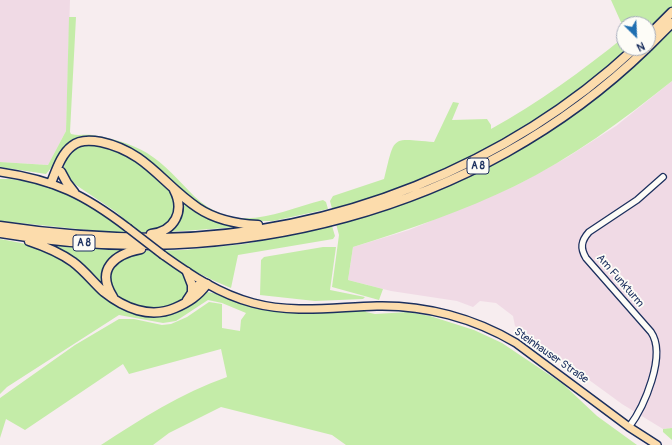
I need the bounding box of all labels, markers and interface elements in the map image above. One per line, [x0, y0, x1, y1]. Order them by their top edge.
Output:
north arrow [616, 16, 656, 56]
text: N [635, 39, 647, 54]
road number: A 8 [467, 158, 489, 174]
road number: A 8 [73, 235, 95, 251]
street label: Am Funkturm [593, 252, 647, 310]
street label: Steinhauser Straße [511, 325, 591, 387]

